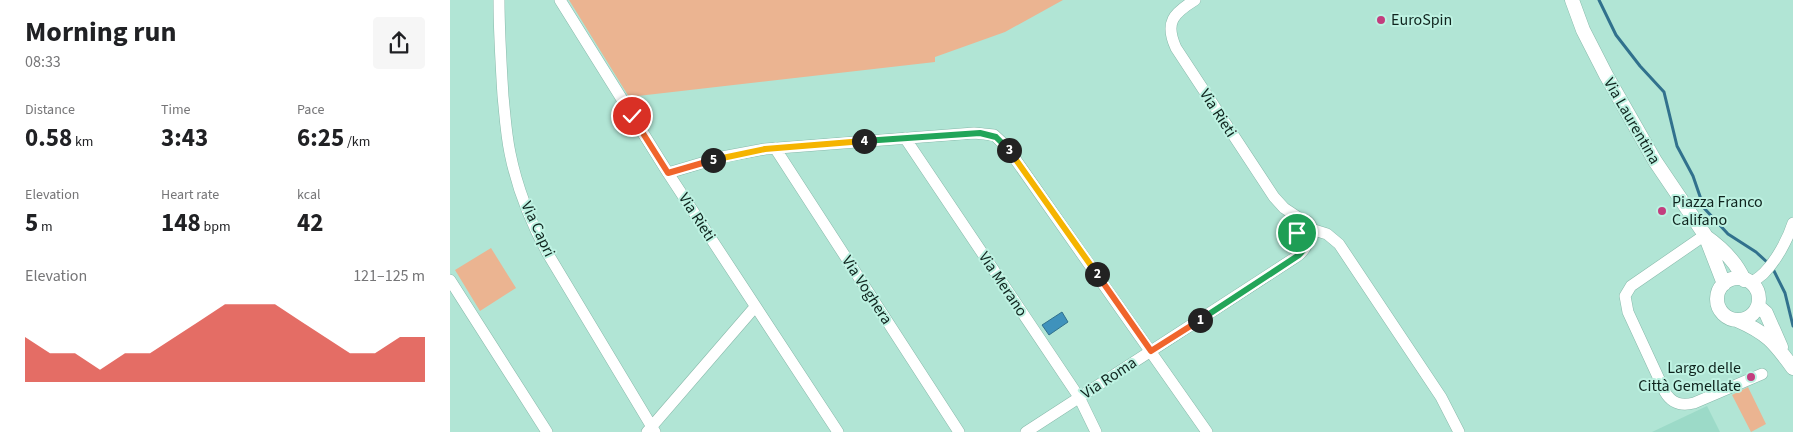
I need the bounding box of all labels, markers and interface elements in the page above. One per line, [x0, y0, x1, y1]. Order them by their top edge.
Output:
place label: EuroSpin [1391, 9, 1452, 31]
text: Morning run [25, 12, 176, 52]
marker: EuroSpin [1375, 14, 1387, 26]
button: share [373, 17, 425, 69]
text: 08:33 [25, 51, 61, 73]
street label: Via Laurentina [1598, 74, 1666, 168]
street label: Via Rieti [1194, 85, 1242, 141]
pin [611, 95, 653, 137]
text: Distance [25, 100, 75, 120]
text: Time [161, 100, 191, 120]
text: Pace [297, 100, 324, 120]
icon: check [618, 102, 646, 130]
text: 0.58 [25, 120, 72, 156]
text: 3:43 [161, 120, 208, 156]
text: 6:25 [297, 120, 344, 156]
pin: 4 [852, 128, 876, 154]
text: 4 [861, 131, 868, 151]
text: km [72, 132, 93, 152]
text: /km [344, 132, 370, 152]
pin: 3 [996, 138, 1022, 162]
text: 3 [1006, 140, 1013, 160]
pin: 5 [700, 148, 726, 172]
text: 5 [710, 150, 717, 170]
text: Elevation [25, 185, 80, 205]
text: Heart rate [161, 185, 219, 205]
text: kcal [297, 185, 321, 205]
street label: Via Rieti [673, 189, 721, 245]
place label: Piazza Franco Califano [1672, 191, 1763, 231]
street label: Via Capri [516, 198, 560, 260]
text: 5 [25, 205, 38, 241]
text: 148 [161, 205, 201, 241]
text: 42 [297, 205, 323, 241]
marker: Piazza Franco Califano [1656, 205, 1668, 217]
pin [1276, 212, 1318, 254]
text: m [38, 217, 53, 237]
text: bpm [201, 217, 231, 237]
icon: arrive [1283, 219, 1311, 247]
street label: Via Merano [973, 247, 1033, 321]
street label: Via Voghera [837, 251, 897, 329]
pin: 2 [1084, 262, 1110, 286]
text: 2 [1094, 264, 1101, 284]
text: Elevation [25, 265, 87, 287]
text: 121–125 m [353, 265, 425, 287]
pin: 1 [1188, 308, 1212, 332]
text: 1 [1197, 310, 1204, 330]
street label: Via Roma [1077, 352, 1141, 404]
place label: Largo delle Città Gemellate [1638, 357, 1741, 397]
marker: Largo delle Città Gemellate [1745, 371, 1757, 383]

